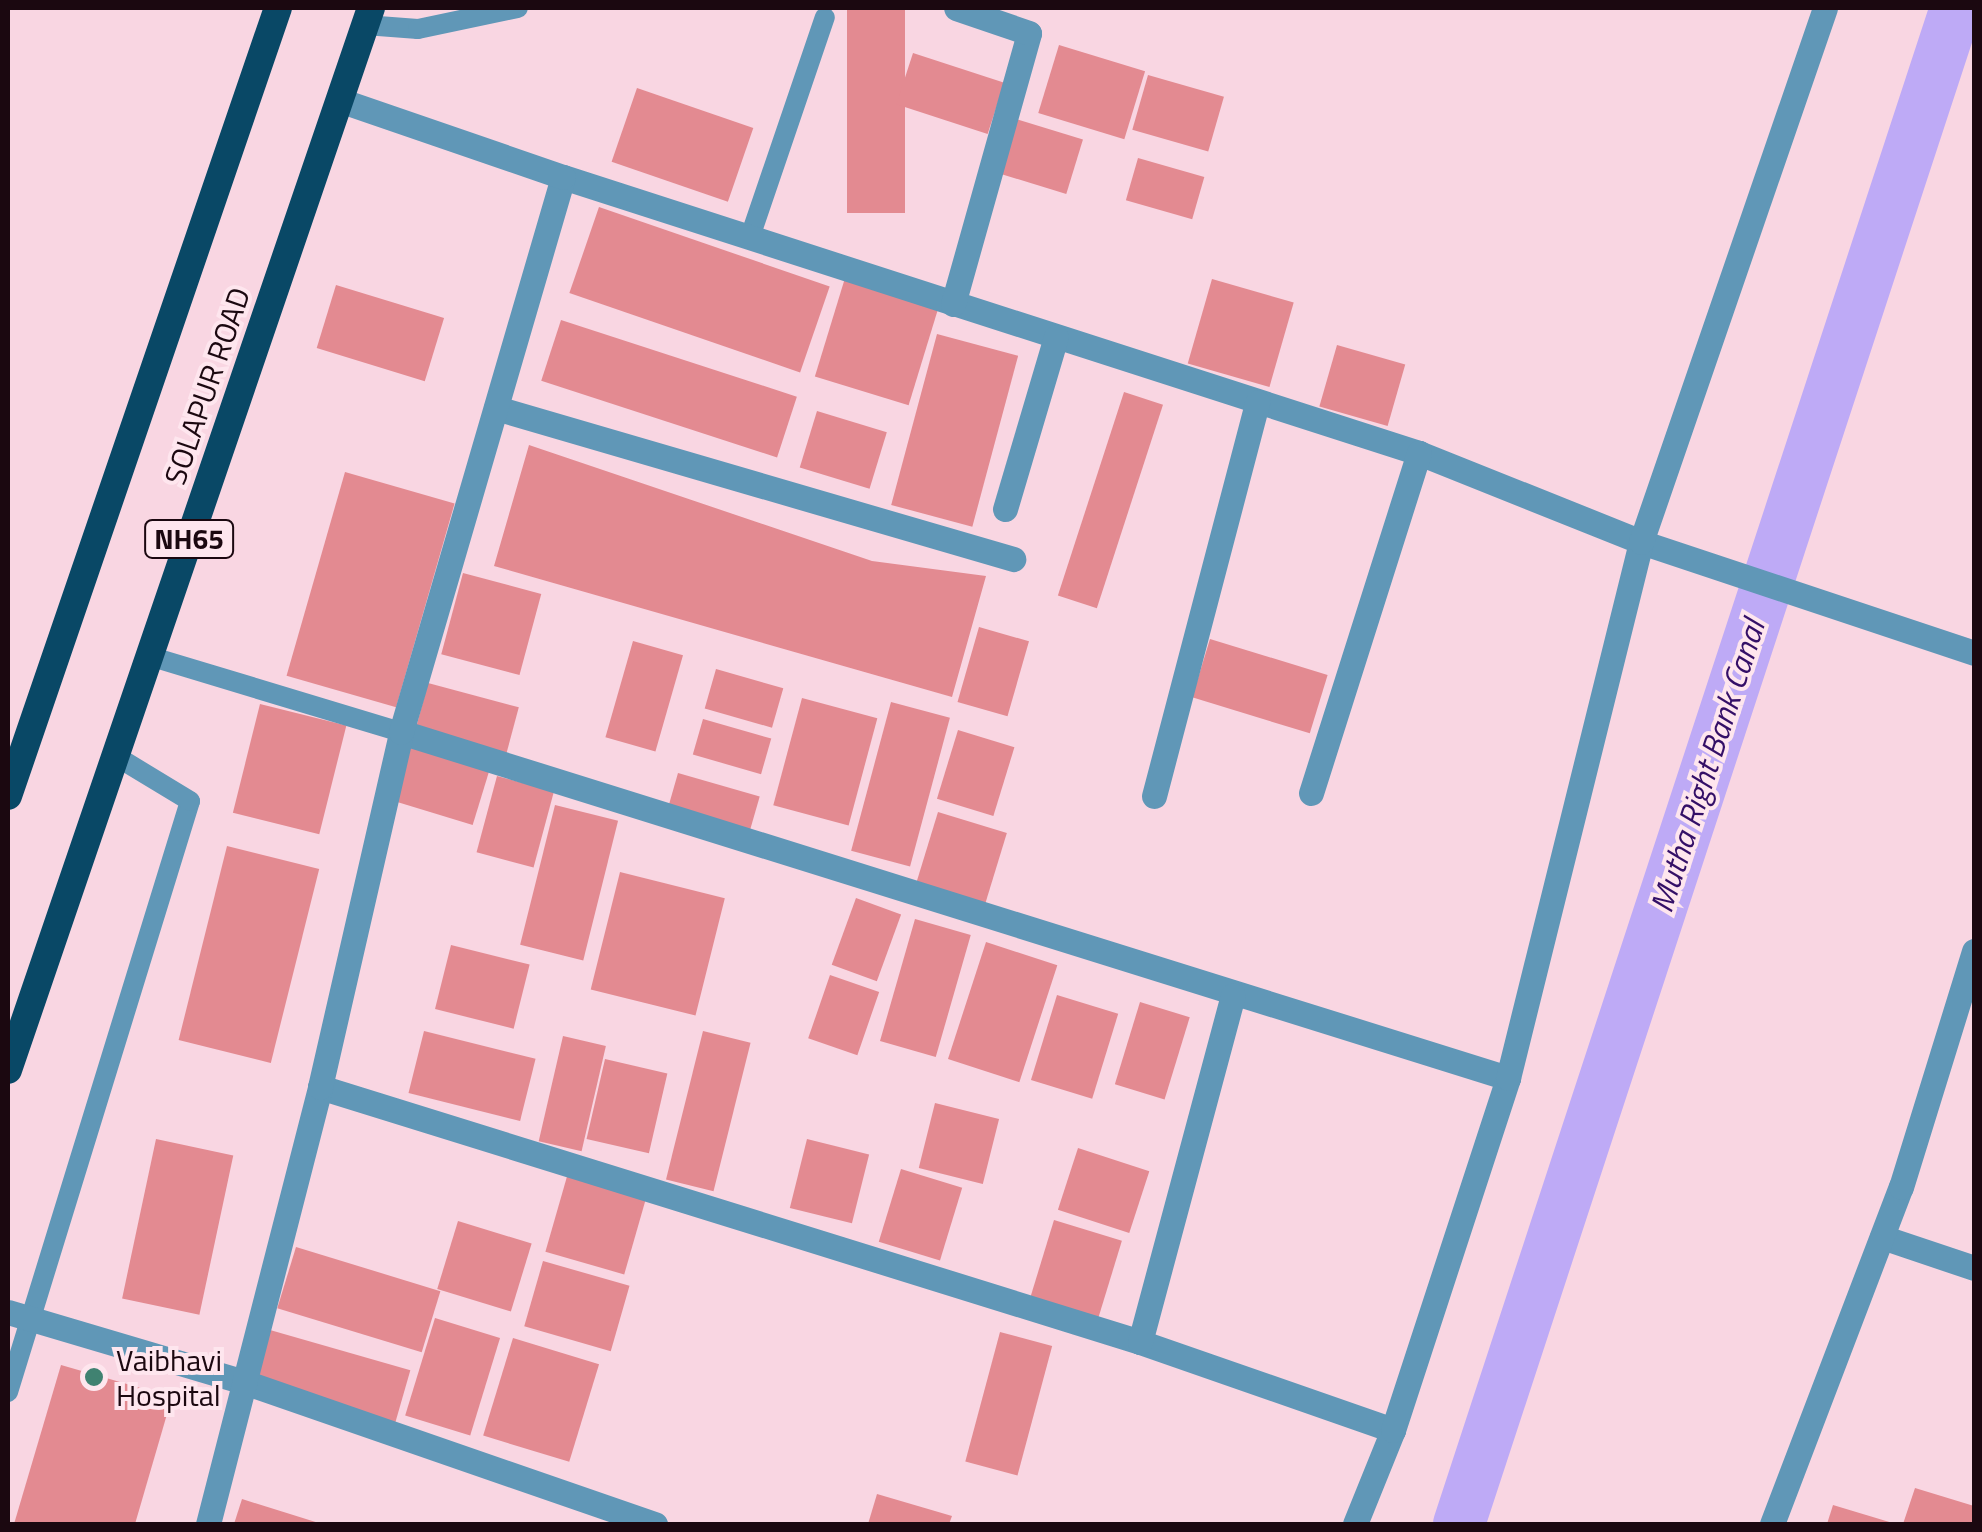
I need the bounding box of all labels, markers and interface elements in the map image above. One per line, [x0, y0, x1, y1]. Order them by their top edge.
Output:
street label: SOLAPUR ROAD [157, 283, 257, 489]
road number: NH65 [144, 516, 234, 562]
water label: Mutha Right Bank Canal [1642, 615, 1772, 917]
place label: Vaibhavi Hospital [116, 1342, 222, 1412]
marker: Vaibhavi Hospital [81, 1364, 107, 1390]

